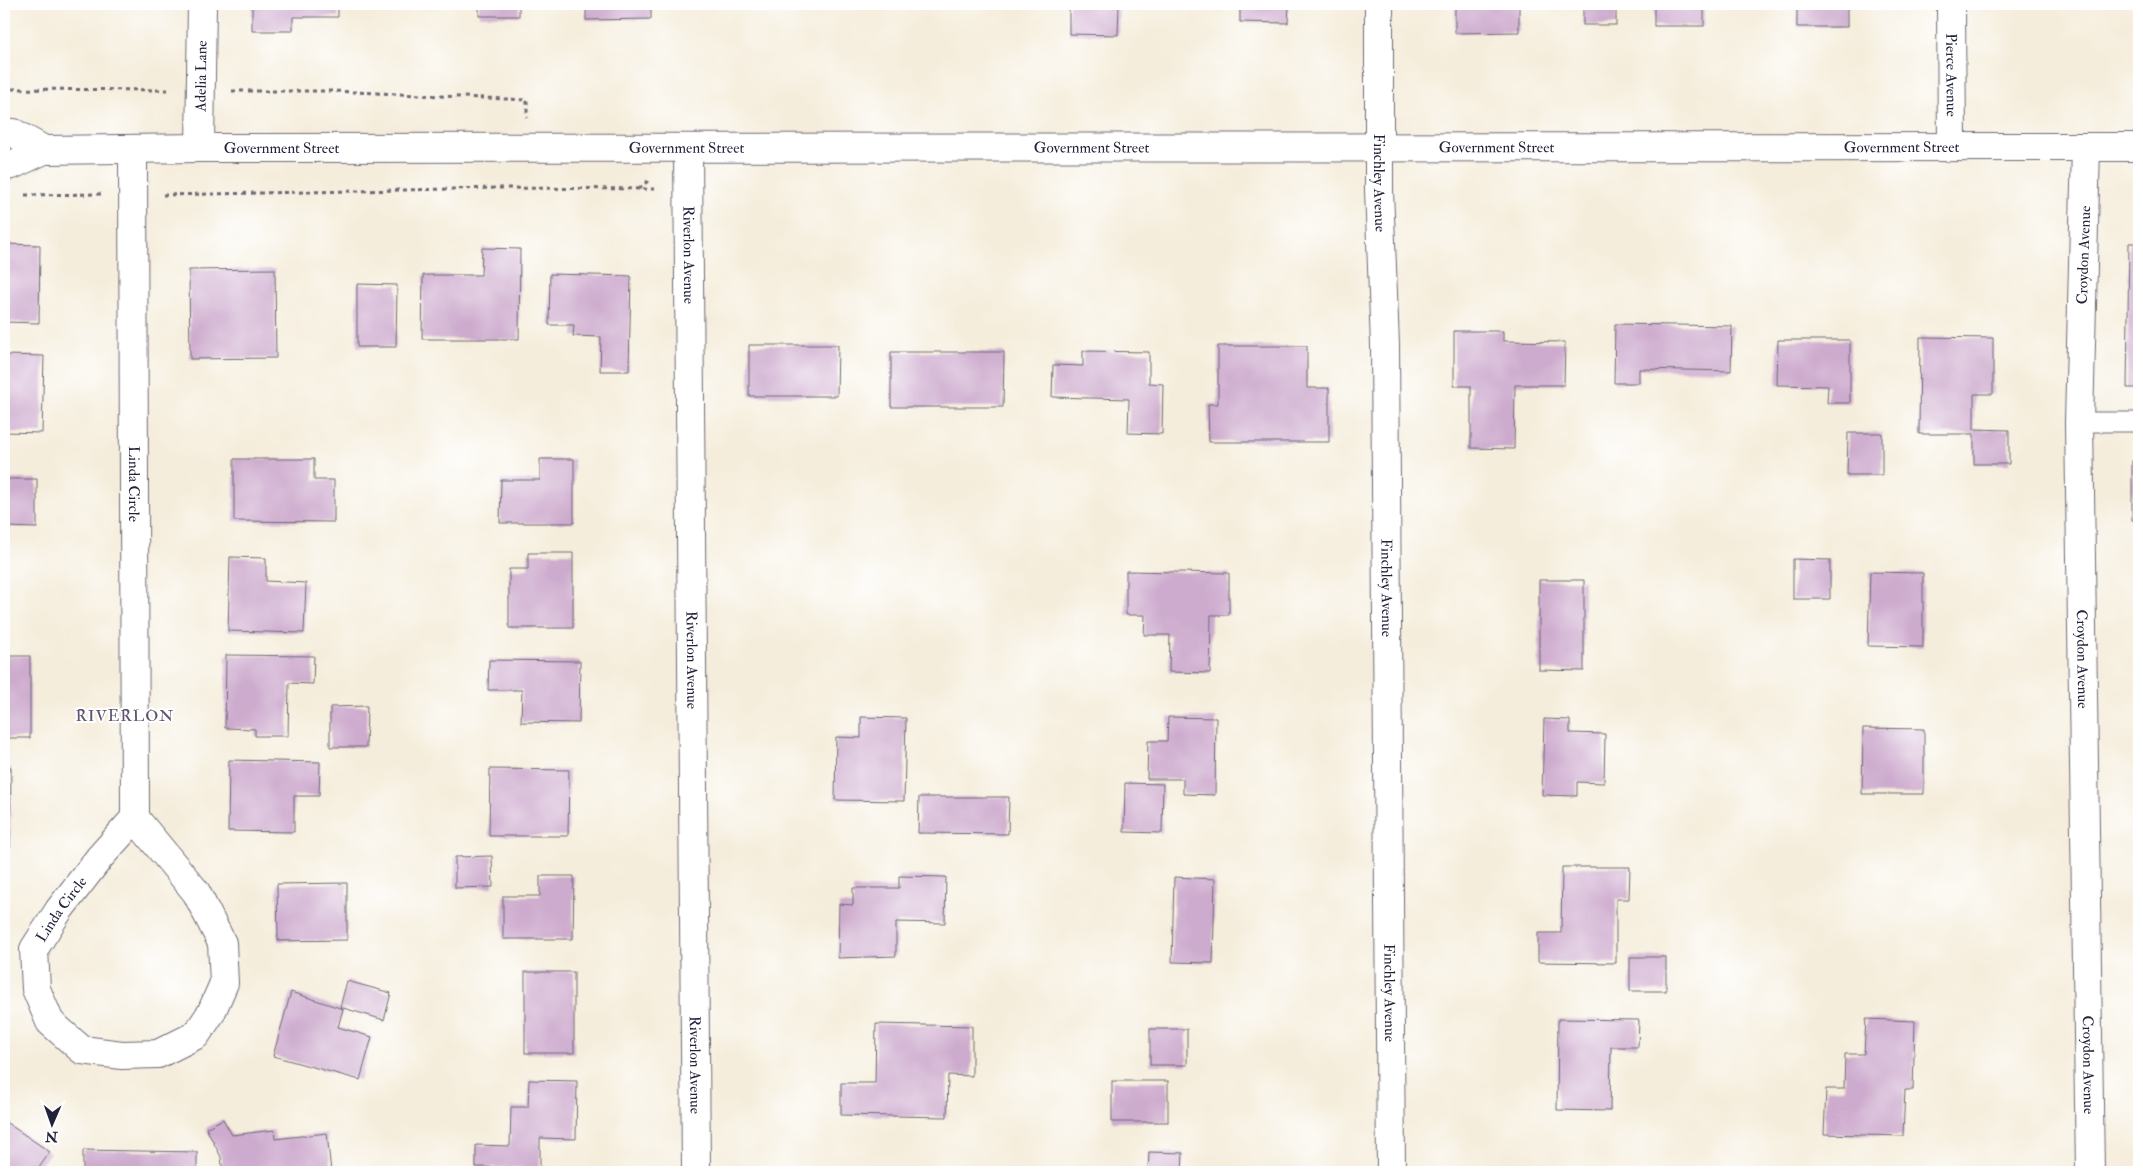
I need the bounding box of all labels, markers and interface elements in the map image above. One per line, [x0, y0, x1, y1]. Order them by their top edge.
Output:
street label: Pierce Avenue [1942, 33, 1961, 117]
street label: Adelia Lane [191, 40, 211, 113]
street label: Finchley Avenue [1369, 134, 1390, 232]
street label: Government Street [224, 138, 339, 157]
street label: Government Street [629, 138, 744, 157]
street label: Government Street [1034, 138, 1149, 157]
street label: Government Street [1439, 138, 1554, 157]
street label: Government Street [1844, 138, 1959, 157]
street label: Croydon Avenue [2073, 205, 2095, 305]
street label: Riverlon Avenue [679, 206, 699, 304]
street label: Linda Circle [124, 446, 144, 522]
street label: Finchley Avenue [1377, 539, 1397, 637]
street label: Croydon Avenue [2072, 609, 2093, 709]
street label: Riverlon Avenue [682, 611, 702, 709]
district label: RIVERLON [76, 706, 174, 726]
street label: Linda Circle [32, 873, 91, 945]
street label: Finchley Avenue [1380, 944, 1400, 1042]
street label: Croydon Avenue [2078, 1015, 2099, 1114]
street label: Riverlon Avenue [685, 1016, 705, 1114]
north arrow [28, 1098, 78, 1148]
text: N [45, 1128, 59, 1145]

